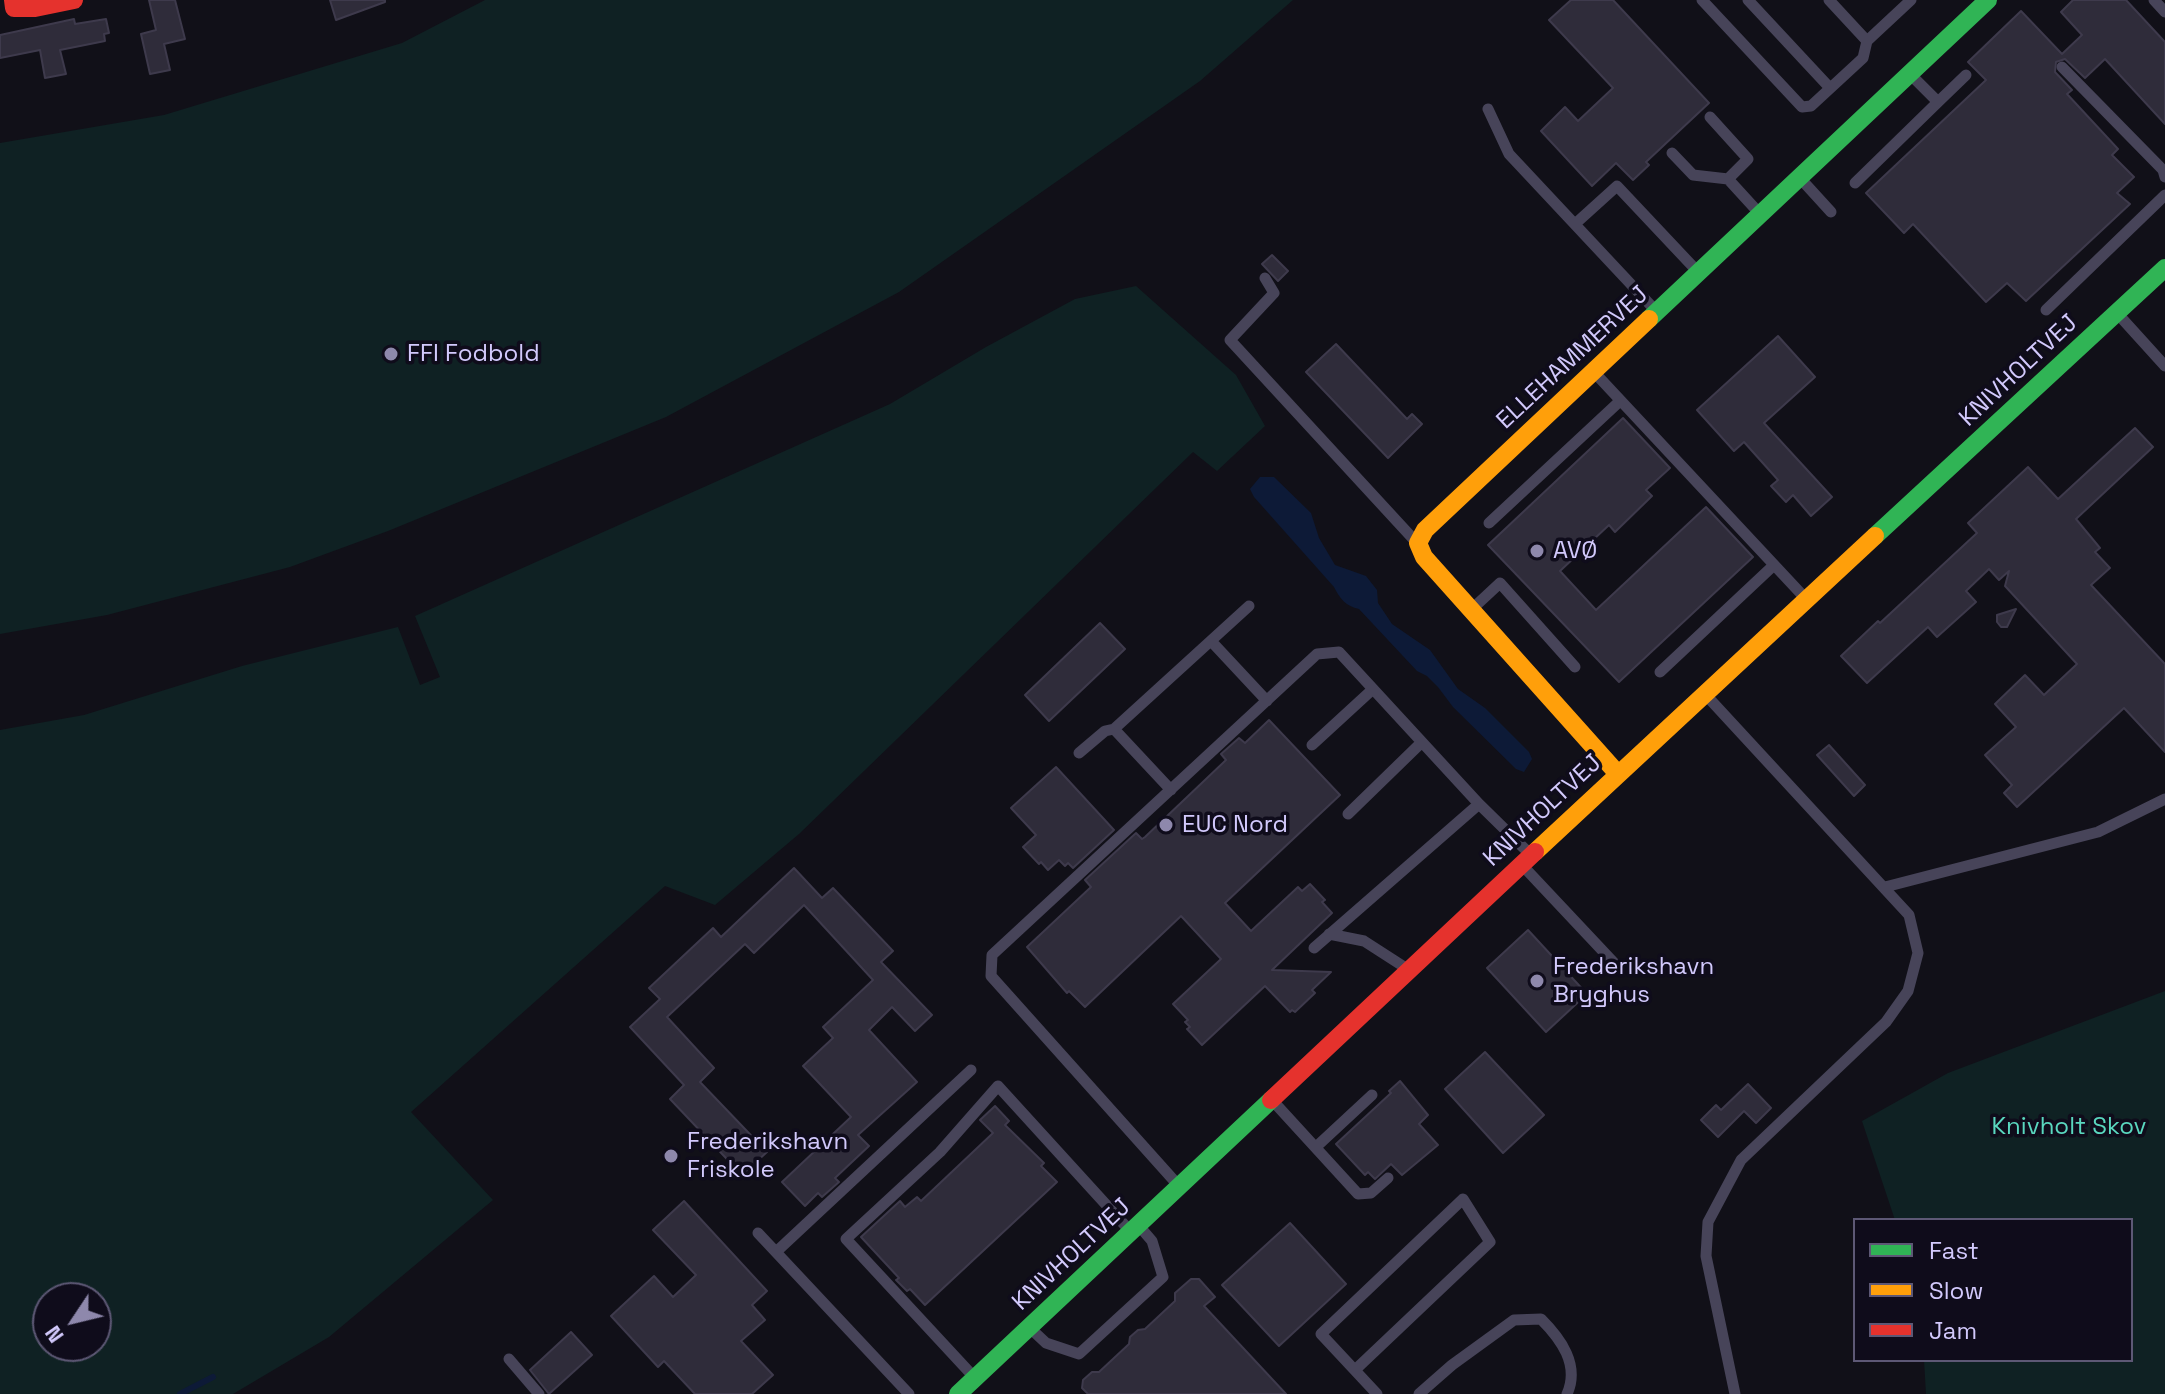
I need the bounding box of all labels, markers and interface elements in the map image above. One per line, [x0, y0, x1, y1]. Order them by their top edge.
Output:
street label: ELLEHAMMERVEJ [1491, 280, 1655, 436]
street label: KNIVHOLTVEJ [1954, 309, 2084, 433]
place label: FFI Fodbold [407, 340, 540, 368]
marker: FFI Fodbold [382, 345, 400, 363]
place label: AVØ [1553, 537, 1597, 565]
marker: AVØ [1528, 542, 1546, 560]
street label: KNIVHOLTVEJ [1478, 749, 1608, 873]
place label: EUC Nord [1182, 811, 1288, 839]
marker: EUC Nord [1157, 816, 1175, 834]
place label: Frederikshavn Bryghus [1553, 953, 1714, 1009]
marker: Frederikshavn Bryghus [1528, 972, 1546, 990]
park label: Knivholt Skov [1991, 1113, 2147, 1141]
place label: Frederikshavn Friskole [687, 1128, 848, 1184]
marker: Frederikshavn Friskole [662, 1147, 680, 1165]
street label: KNIVHOLTVEJ [1007, 1193, 1137, 1317]
legend [1853, 1218, 2133, 1362]
text: Fast [1929, 1235, 1979, 1266]
text: Slow [1929, 1275, 1983, 1306]
north arrow [32, 1282, 112, 1362]
text: Jam [1929, 1315, 1977, 1346]
text: N [38, 1321, 70, 1349]

